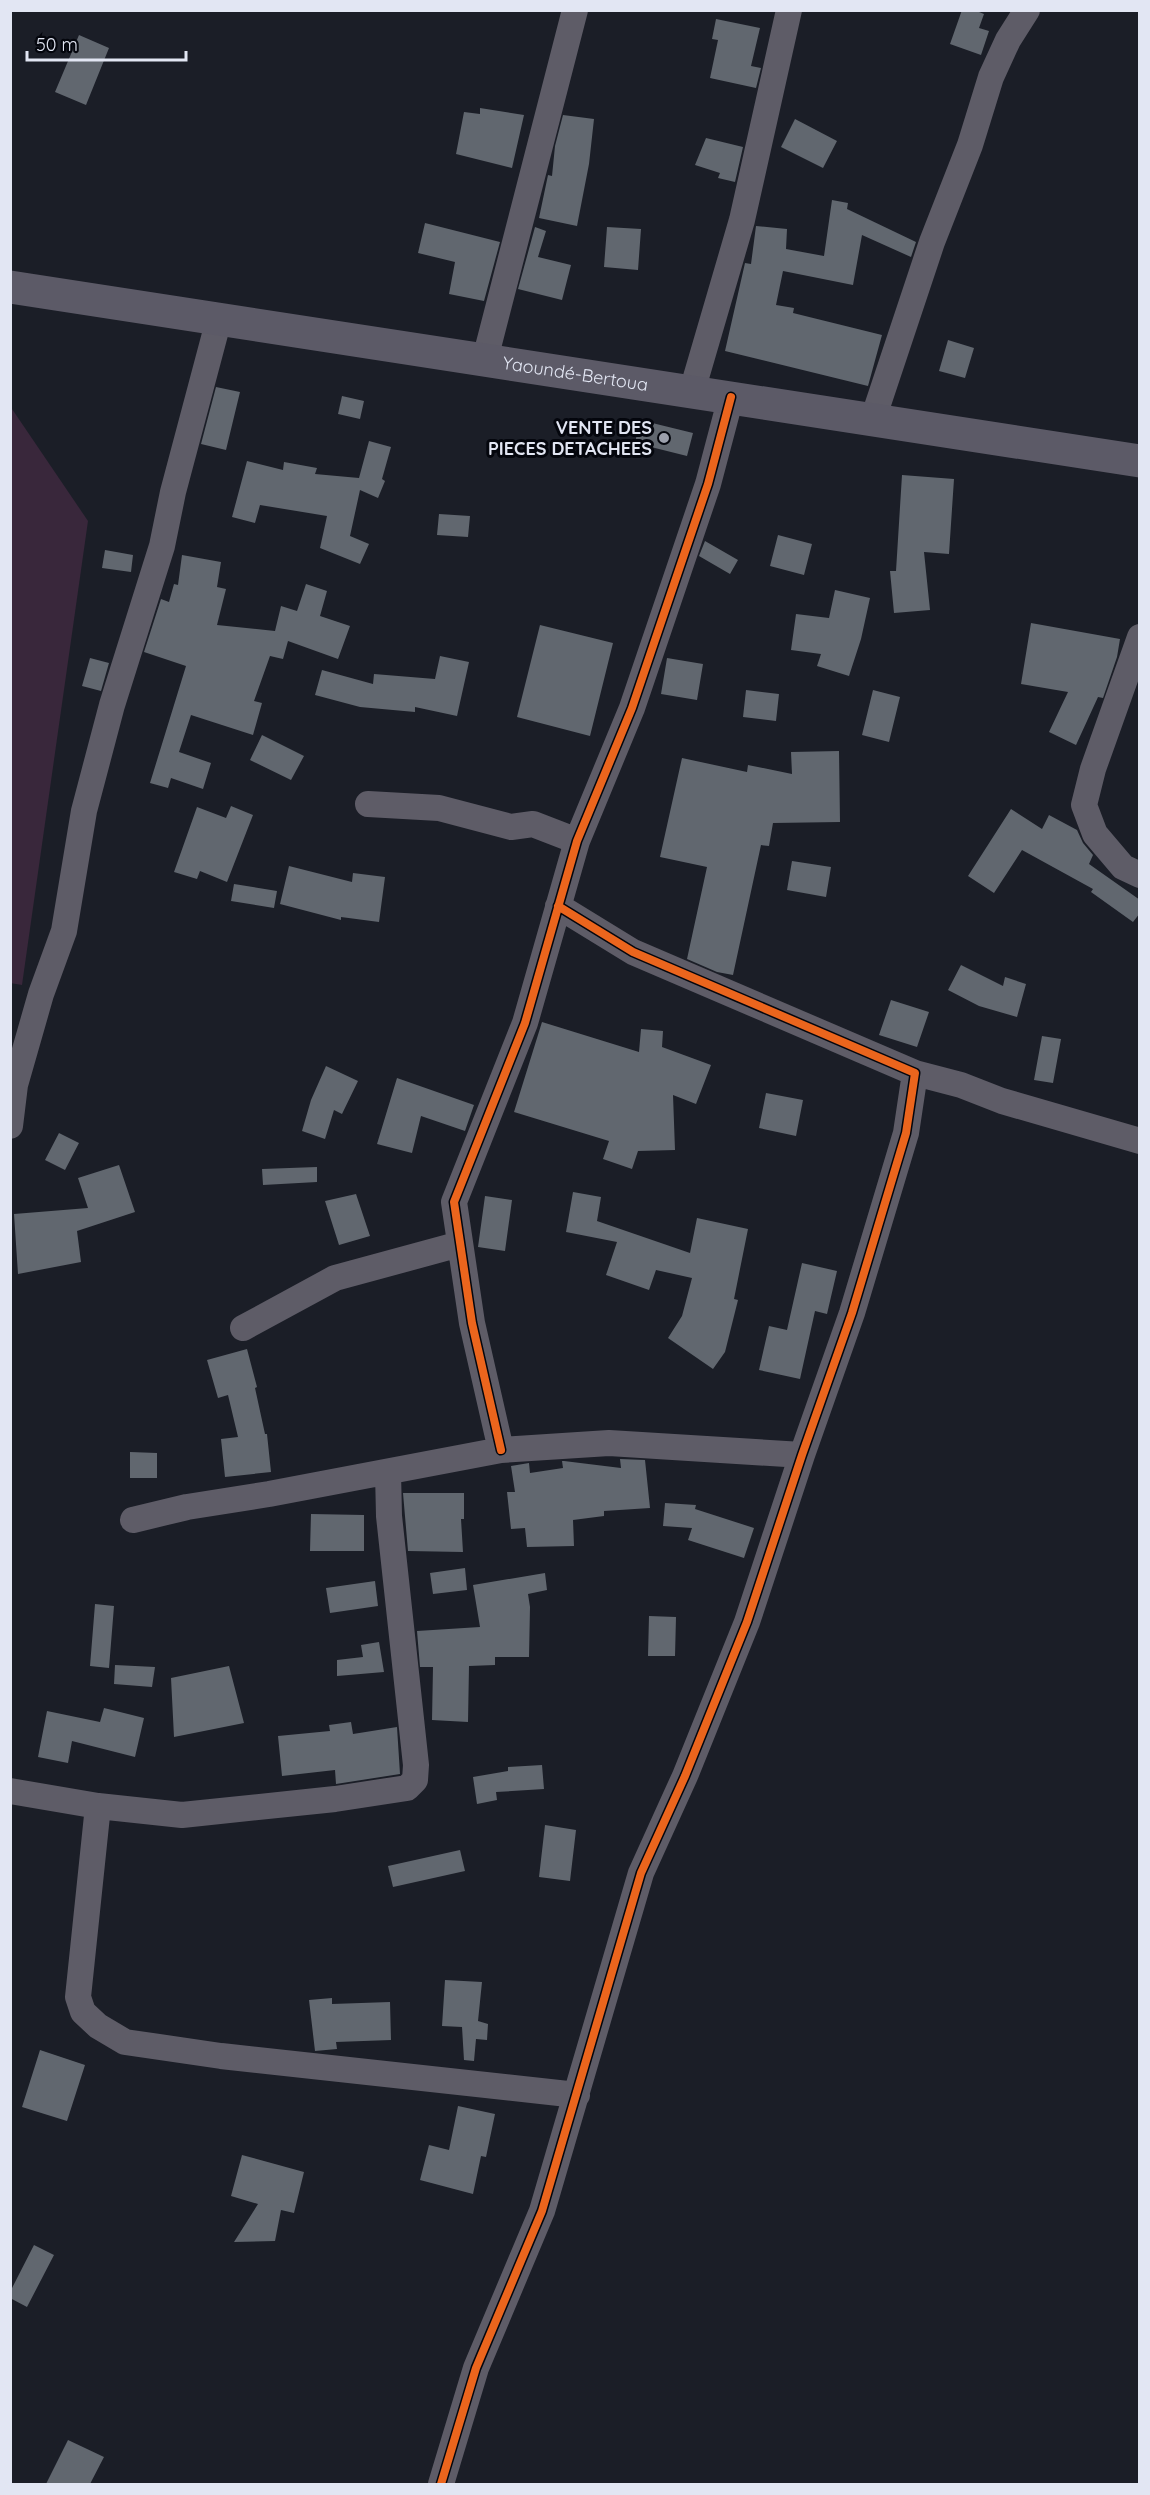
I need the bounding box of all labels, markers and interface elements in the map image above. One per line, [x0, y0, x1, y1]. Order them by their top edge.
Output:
scale bar [27, 24, 186, 62]
text: 50 m [36, 33, 78, 56]
street label: Yaoundé-Bertoua [501, 351, 650, 396]
place label: VENTE DES PIECES DETACHEES [488, 416, 652, 460]
marker: VENTE DES PIECES DETACHEES [657, 431, 671, 445]

